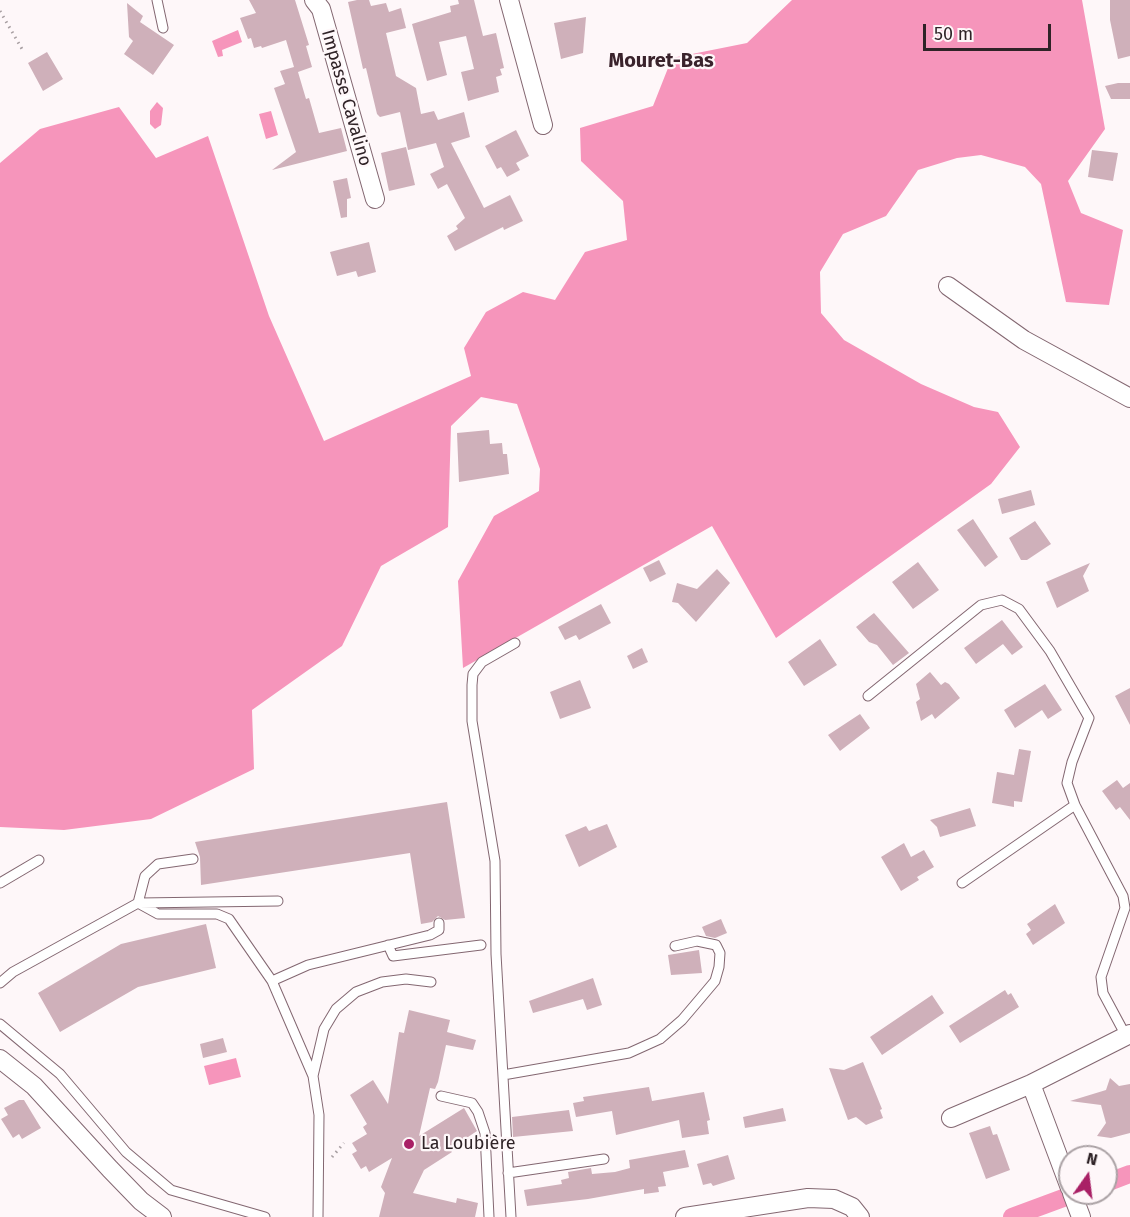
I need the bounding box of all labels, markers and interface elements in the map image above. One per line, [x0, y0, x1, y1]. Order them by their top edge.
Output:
scale bar [926, 12, 1054, 50]
text: 50 m [934, 23, 973, 45]
street label: Impasse Cavalino [316, 27, 376, 169]
district label: Mouret-Bas [608, 49, 714, 73]
place label: La Loubière [421, 1133, 516, 1155]
marker: La Loubière [402, 1137, 416, 1151]
north arrow [1058, 1145, 1118, 1205]
text: N [1085, 1148, 1099, 1169]

